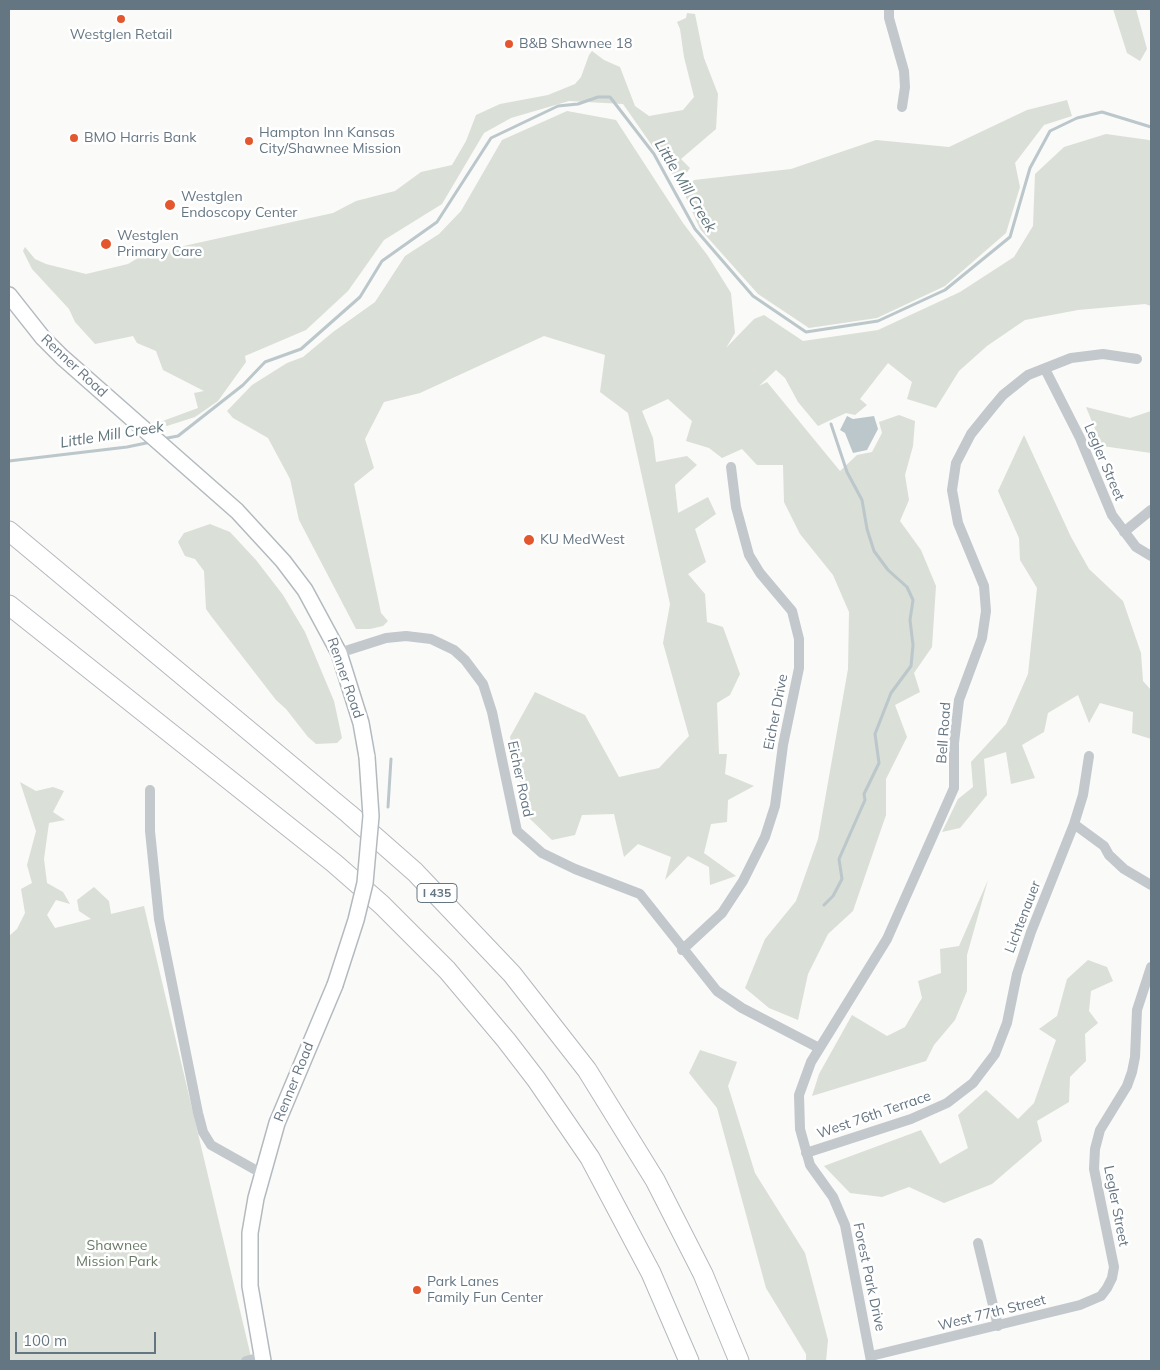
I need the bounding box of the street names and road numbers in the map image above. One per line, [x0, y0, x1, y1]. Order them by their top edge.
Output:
street label: Renner Road [37, 331, 111, 401]
street label: Legler Street [1080, 421, 1128, 503]
street label: Renner Road [323, 635, 367, 721]
street label: Eicher Drive [760, 673, 792, 751]
street label: Bell Road [933, 702, 955, 764]
street label: Eicher Road [504, 739, 536, 819]
street label: Lichtenauer [1002, 879, 1044, 955]
road number: I 435 [417, 884, 457, 902]
street label: Renner Road [270, 1040, 318, 1124]
street label: West 76th Terrace [815, 1088, 933, 1142]
street label: Legler Street [1100, 1164, 1132, 1248]
street label: Forest Park Drive [849, 1221, 889, 1333]
street label: West 77th Street [937, 1292, 1047, 1334]

